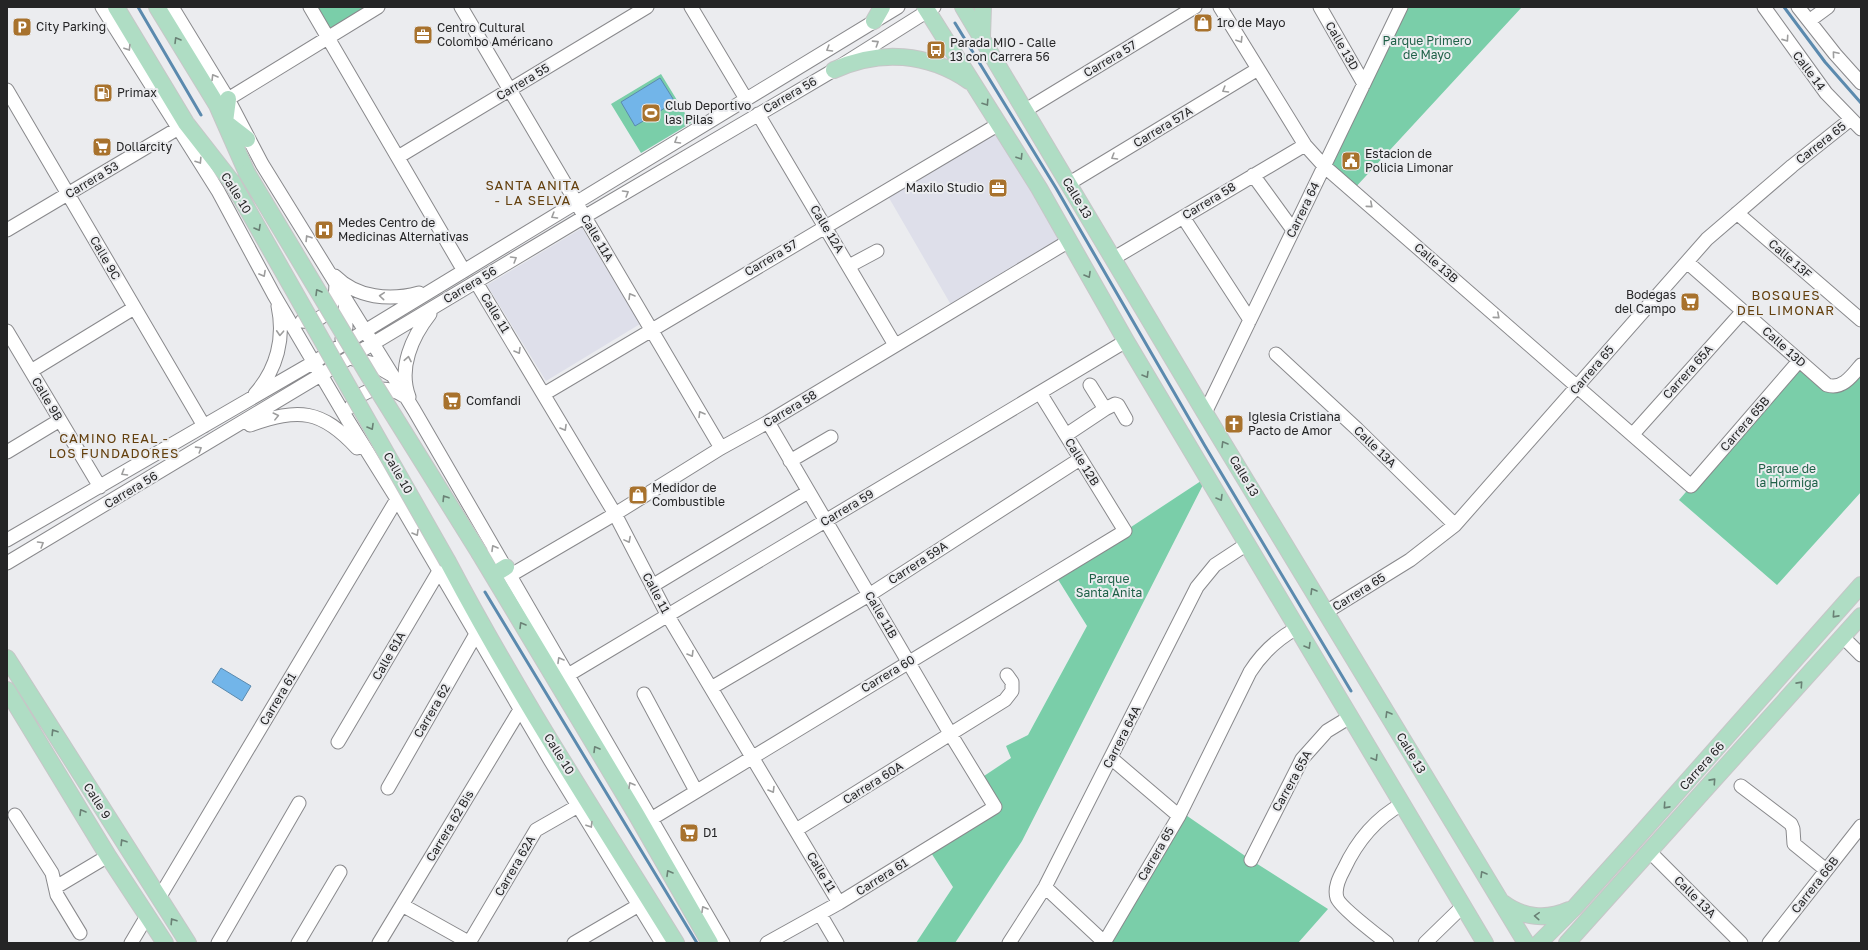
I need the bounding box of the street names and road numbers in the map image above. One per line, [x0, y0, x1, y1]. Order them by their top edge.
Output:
street label: Calle 13D [1323, 19, 1362, 73]
street label: Carrera 57 [1081, 37, 1139, 80]
street label: Calle 14 [1790, 48, 1829, 93]
street label: Carrera 55 [493, 60, 552, 103]
street label: Carrera 56 [760, 73, 819, 116]
street label: Carrera 57A [1130, 103, 1195, 150]
street label: Carrera 65 [1793, 118, 1849, 167]
street label: Carrera 53 [62, 158, 121, 201]
street label: Calle 10 [218, 169, 255, 216]
street label: Calle 13 [1059, 174, 1096, 221]
street label: Carrera 58 [1179, 179, 1238, 222]
street label: Carrera 64 [1283, 180, 1322, 240]
street label: Calle 12A [807, 202, 848, 255]
street label: Calle 11A [578, 212, 617, 264]
street label: Calle 9C [87, 233, 124, 282]
street label: Carrera 57 [742, 236, 800, 279]
street label: Calle 13F [1766, 236, 1815, 281]
street label: Calle 13B [1411, 239, 1461, 286]
street label: Carrera 56 [440, 263, 499, 306]
street label: Calle 11 [478, 290, 513, 336]
street label: Calle 13D [1759, 323, 1809, 370]
street label: Carrera 65A [1659, 341, 1716, 402]
street label: Carrera 65 [1566, 342, 1617, 397]
street label: Calle 9B [29, 374, 66, 423]
street label: Carrera 58 [760, 387, 819, 430]
street label: Carrera 65B [1717, 393, 1773, 454]
street label: Calle 13A [1351, 423, 1400, 471]
street label: Calle 12B [1062, 435, 1103, 488]
street label: Calle 10 [381, 449, 416, 496]
street label: Calle 13 [1226, 452, 1263, 499]
street label: Carrera 56 [101, 468, 160, 511]
street label: Carrera 59 [817, 486, 876, 529]
street label: Carrera 59A [885, 538, 950, 587]
street label: Carrera 65 [1329, 569, 1388, 614]
street label: Calle 11 [639, 570, 673, 616]
street label: Calle 11B [862, 588, 901, 641]
street label: Calle 61A [369, 629, 408, 683]
street label: Carrera 60 [858, 652, 917, 695]
street label: Carrera 61 [256, 670, 299, 728]
street label: Carrera 62 [410, 681, 453, 740]
street label: Carrera 64A [1099, 703, 1144, 771]
street label: Calle 13 [1393, 729, 1430, 776]
street label: Calle 10 [541, 730, 578, 777]
street label: Carrera 66 [1676, 738, 1727, 793]
street label: Carrera 65A [1269, 747, 1315, 814]
street label: Carrera 60A [840, 758, 906, 807]
street label: Calle 9 [81, 780, 114, 822]
street label: Carrera 62 Bis [422, 787, 477, 864]
street label: Carrera 65 [1134, 824, 1177, 883]
street label: Carrera 62A [491, 833, 538, 899]
street label: Calle 11 [804, 849, 839, 895]
street label: Carrera 66B [1788, 853, 1841, 916]
street label: Carrera 61 [853, 855, 911, 898]
street label: Calle 13A [1671, 872, 1720, 921]

